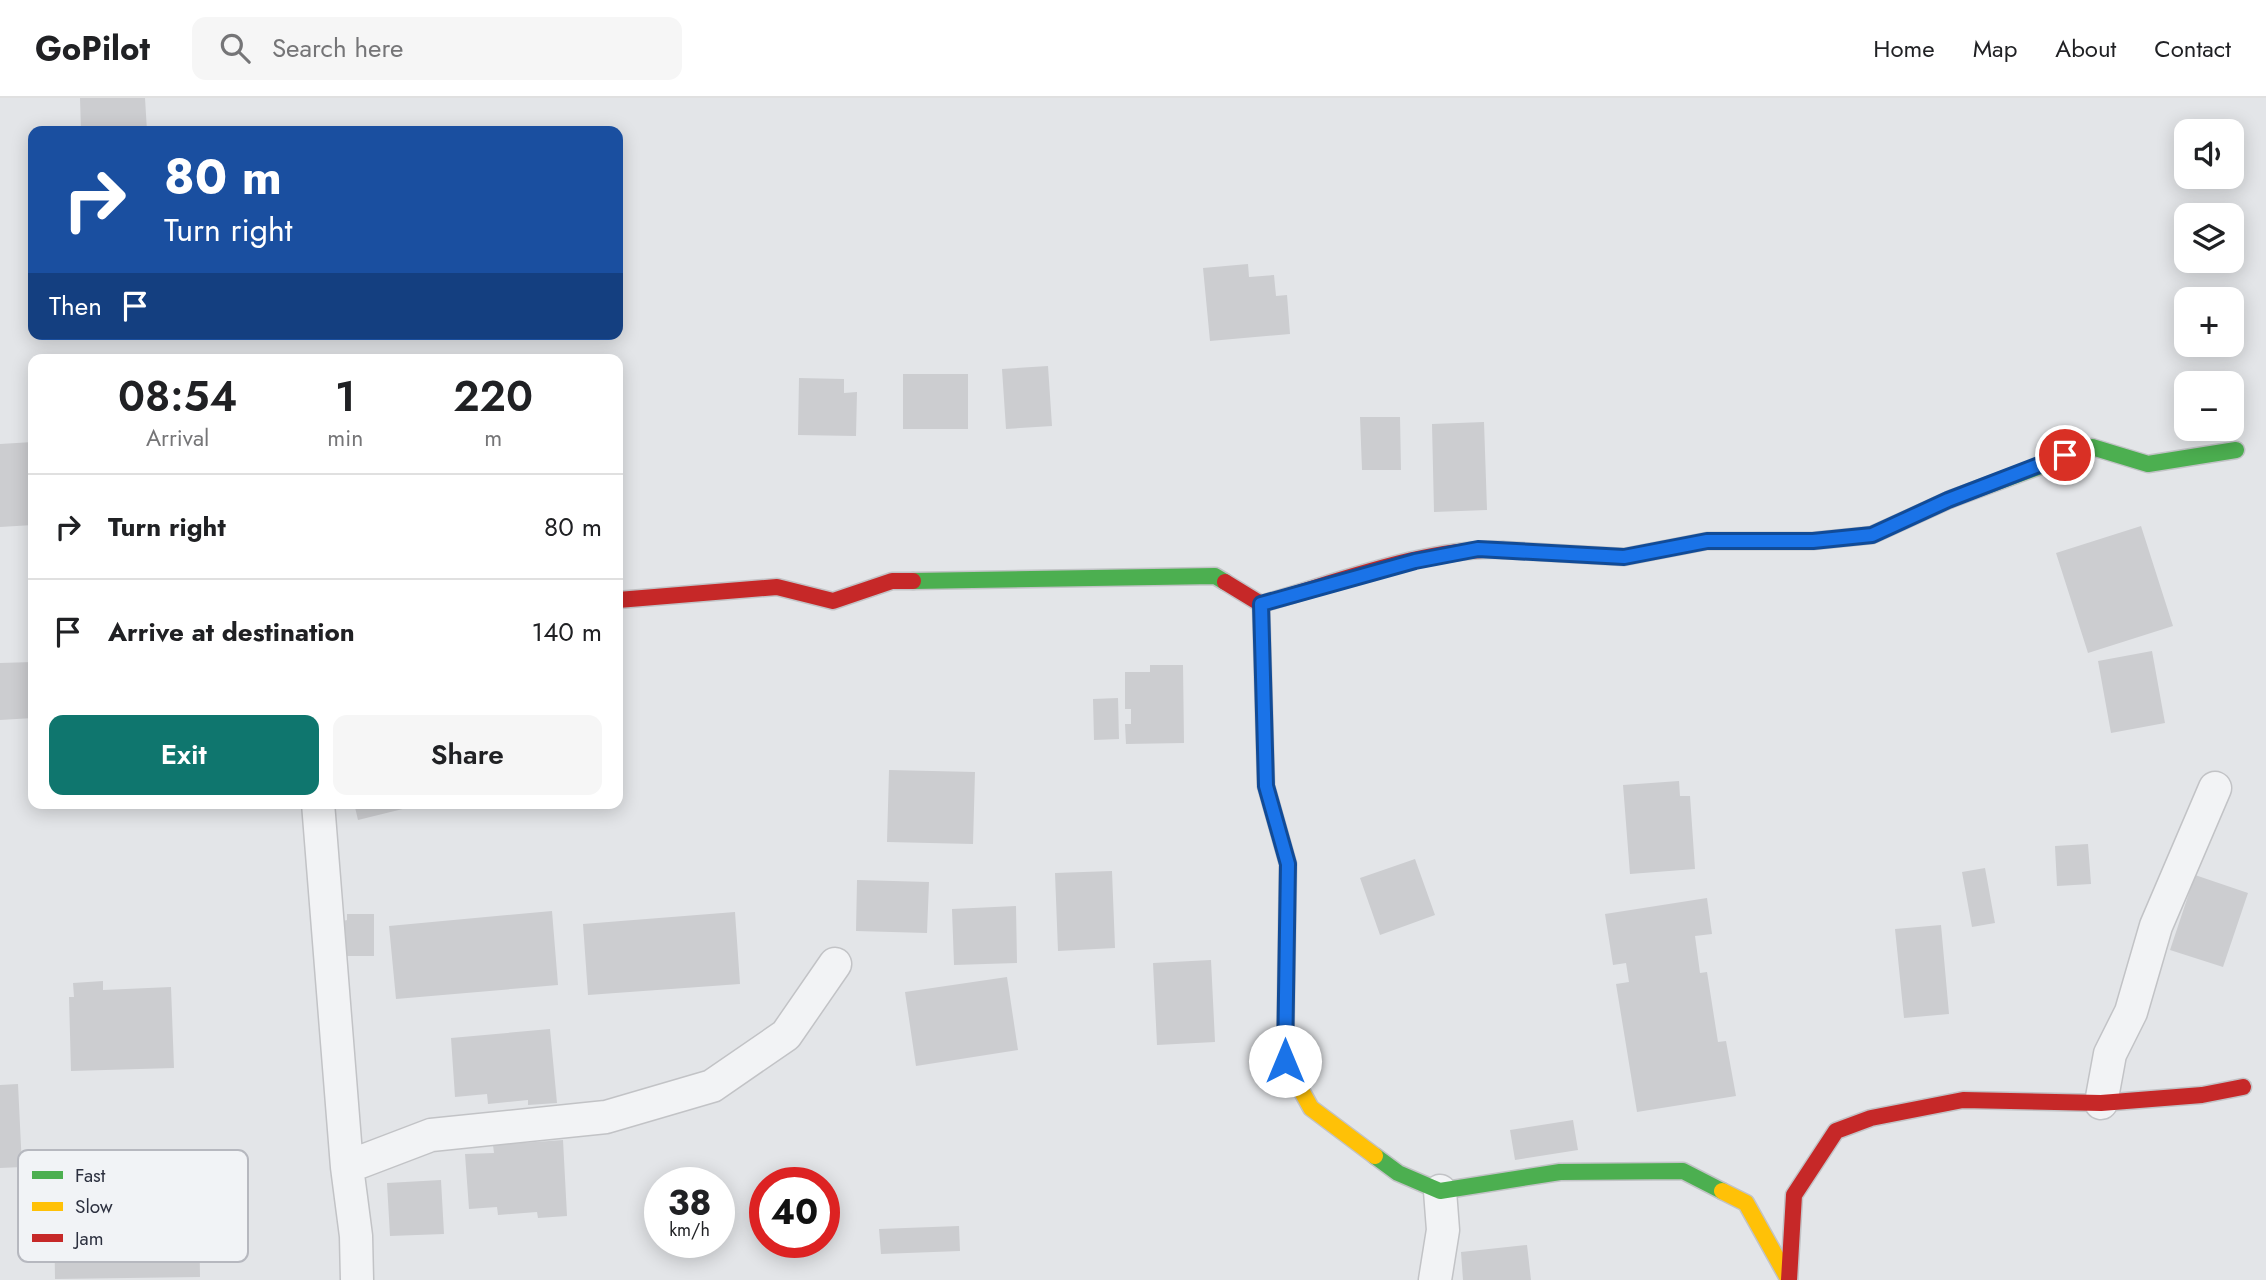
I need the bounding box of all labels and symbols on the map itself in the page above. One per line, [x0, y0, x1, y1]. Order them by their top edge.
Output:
pin [2035, 425, 2095, 485]
position arrow [1248, 1024, 1322, 1098]
legend [18, 1150, 248, 1262]
text: Fast [75, 1162, 106, 1189]
speed limit sign: 40 [749, 1167, 840, 1258]
text: Slow [75, 1193, 113, 1220]
text: Jam [72, 1225, 104, 1252]

